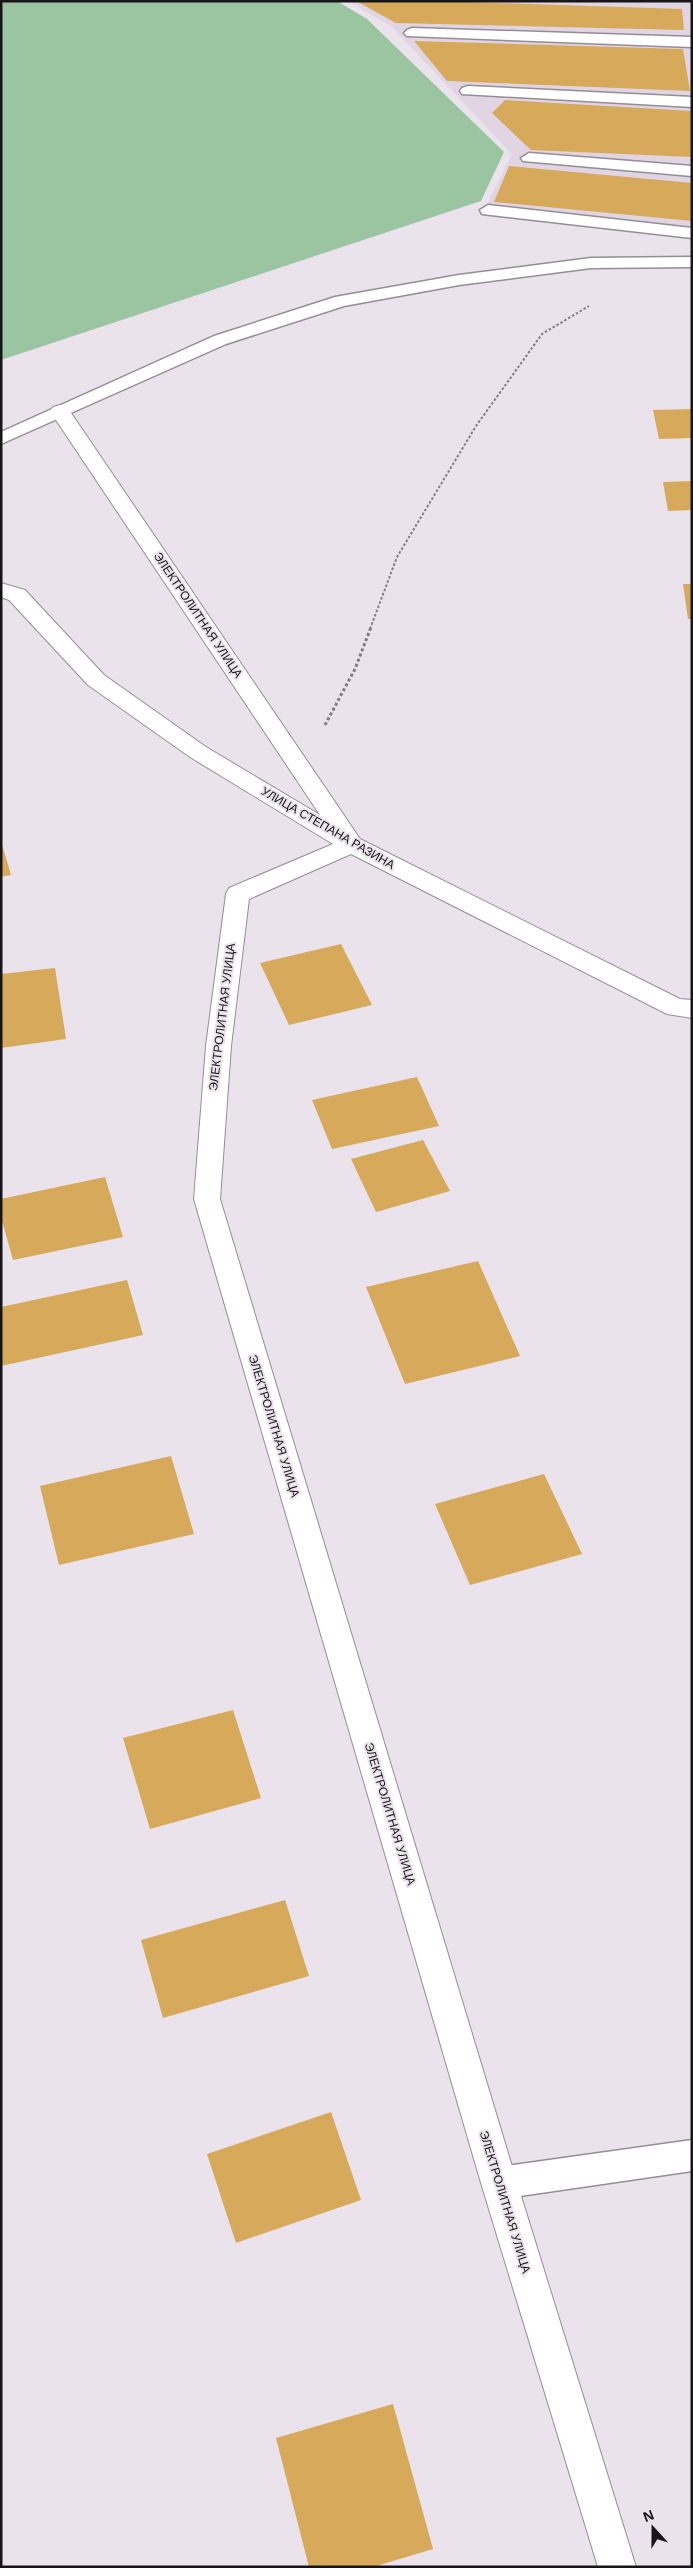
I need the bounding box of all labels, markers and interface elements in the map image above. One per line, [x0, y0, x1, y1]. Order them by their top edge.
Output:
street label: ЭЛЕКТРОЛИТНАЯ УЛИЦА [151, 550, 245, 680]
street label: УЛИЦА СТЕПАНА РАЗИНА [259, 784, 397, 872]
street label: ЭЛЕКТРОЛИТНАЯ УЛИЦА [206, 942, 238, 1092]
street label: ЭЛЕКТРОЛИТНАЯ УЛИЦА [246, 1353, 302, 1499]
street label: ЭЛЕКТРОЛИТНАЯ УЛИЦА [362, 1741, 418, 1887]
street label: ЭЛЕКТРОЛИТНАЯ УЛИЦА [477, 2129, 533, 2275]
north arrow [628, 2503, 678, 2553]
text: N [641, 2507, 656, 2525]

